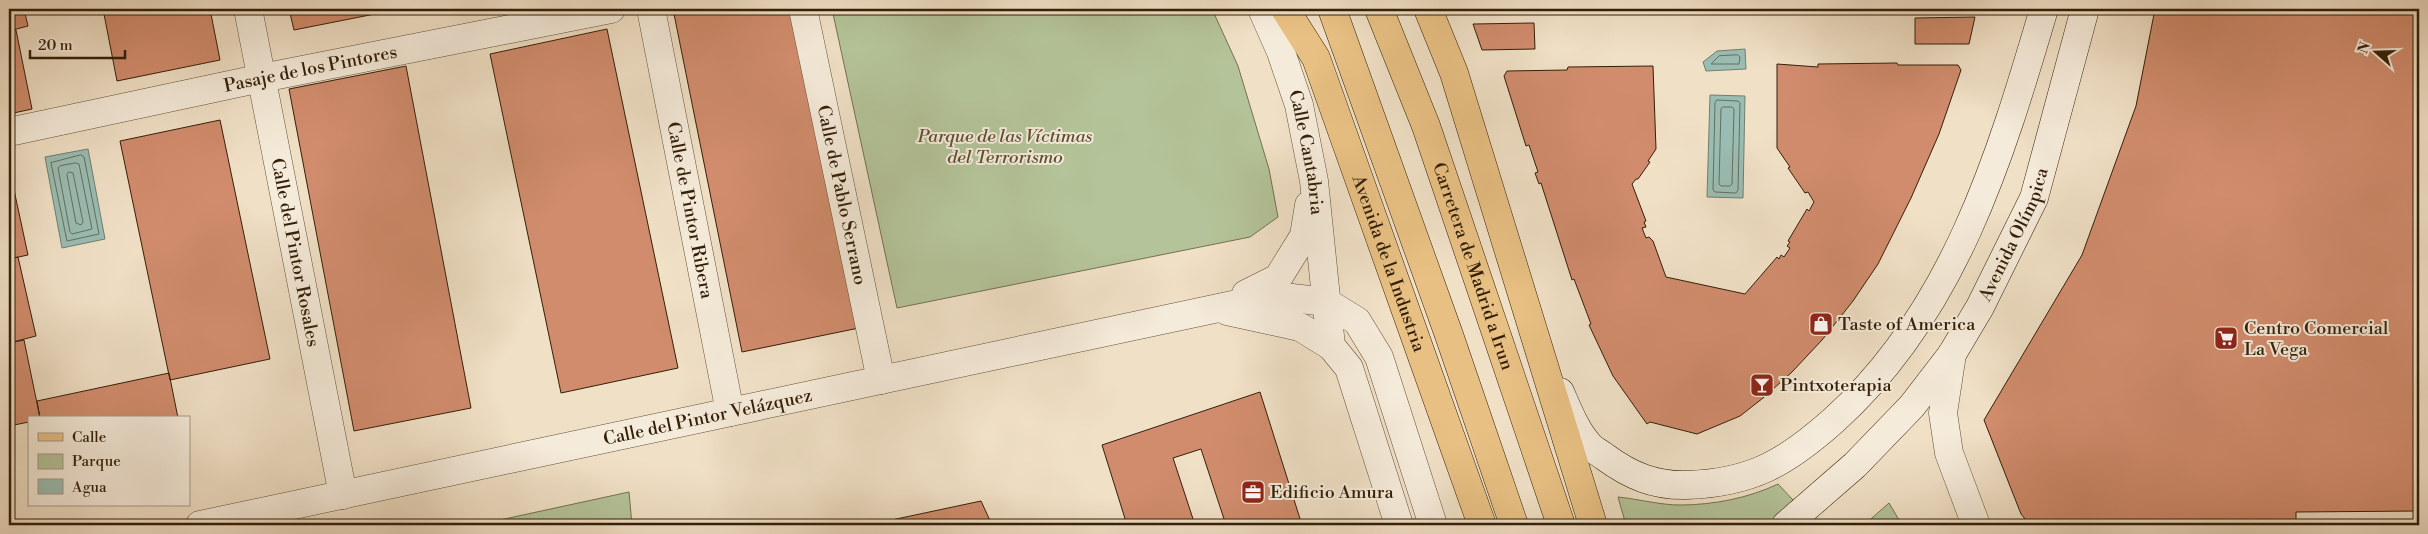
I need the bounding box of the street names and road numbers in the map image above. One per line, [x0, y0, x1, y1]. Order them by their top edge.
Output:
street label: Pasaje de los Pintores [222, 41, 399, 98]
street label: Calle Cantabria [1283, 87, 1328, 217]
street label: Calle de Pablo Serrano [812, 103, 872, 287]
street label: Calle de Pintor Ribera [661, 120, 719, 301]
street label: Calle del Pintor Rosales [265, 156, 325, 349]
street label: Carretera de Madrid a Irun [1427, 160, 1519, 373]
street label: Avenida Olímpica [1973, 164, 2054, 306]
street label: Avenida de la Industria [1346, 171, 1431, 356]
street label: Calle del Pintor Velázquez [601, 384, 814, 451]

